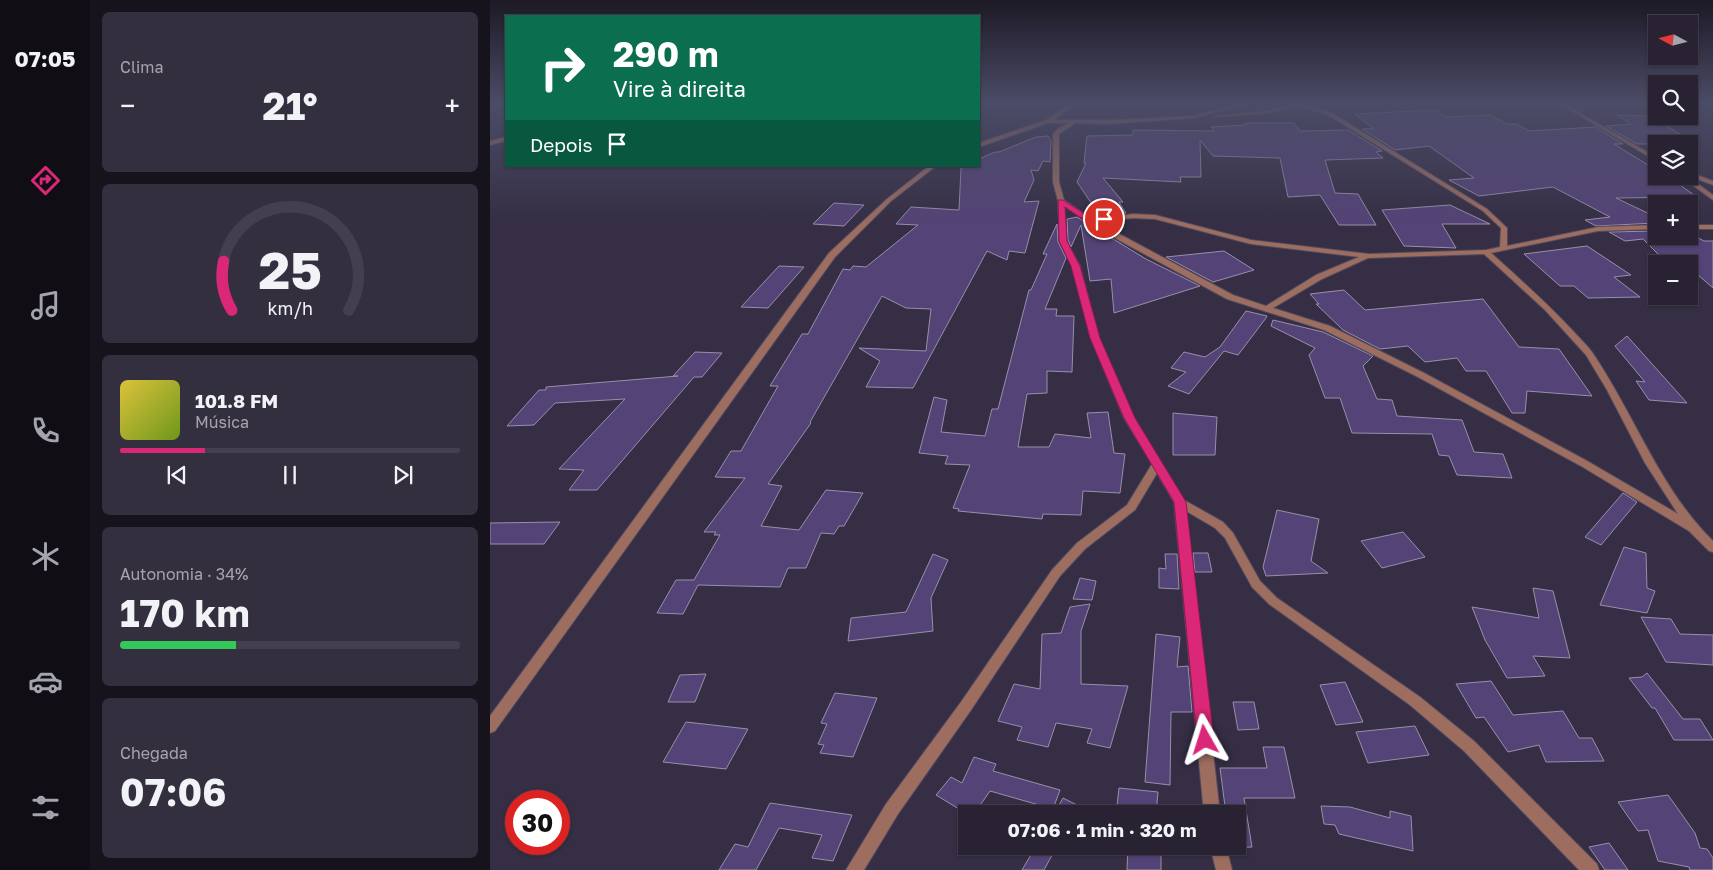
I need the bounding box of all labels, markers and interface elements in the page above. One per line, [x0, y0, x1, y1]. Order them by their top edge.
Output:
north arrow [1648, 15, 1698, 65]
map controls [1648, 15, 1698, 305]
text: 290 m [613, 33, 719, 75]
icon: right [530, 35, 595, 100]
text: 07:05 [14, 45, 76, 72]
text: Clima [120, 57, 164, 77]
text: Vire à direita [613, 75, 746, 102]
button: search [1648, 75, 1698, 125]
text: 21° [263, 83, 318, 128]
text: − [120, 89, 135, 122]
text: + [445, 89, 460, 122]
icon: arrive [603, 130, 631, 158]
text: Depois [530, 133, 593, 156]
button: layers [1648, 135, 1698, 185]
icon: directions [28, 163, 63, 198]
button: + [1648, 195, 1698, 245]
pin [1083, 198, 1125, 240]
icon: arrive [1090, 205, 1118, 233]
text: 25 [258, 238, 322, 300]
button: − [1648, 255, 1698, 305]
icon: music [28, 288, 63, 323]
text: km/h [267, 297, 313, 319]
text: 101.8 FM [195, 389, 278, 412]
text: Música [195, 412, 249, 432]
icon: phone [28, 413, 63, 448]
icon: previous [163, 461, 191, 489]
icon: pause [276, 461, 304, 489]
icon: next [389, 461, 417, 489]
icon: climate [28, 539, 63, 574]
text: Autonomia · 34% [120, 564, 248, 584]
text: 170 km [120, 590, 250, 635]
icon: car [28, 664, 63, 699]
position arrow [1178, 713, 1230, 765]
text: Chegada [120, 743, 188, 763]
text: 07:06 [120, 769, 226, 814]
icon: filters [28, 790, 63, 825]
speed limit sign: 30 [505, 790, 570, 855]
text: 07:06 · 1 min · 320 m [1007, 818, 1197, 841]

